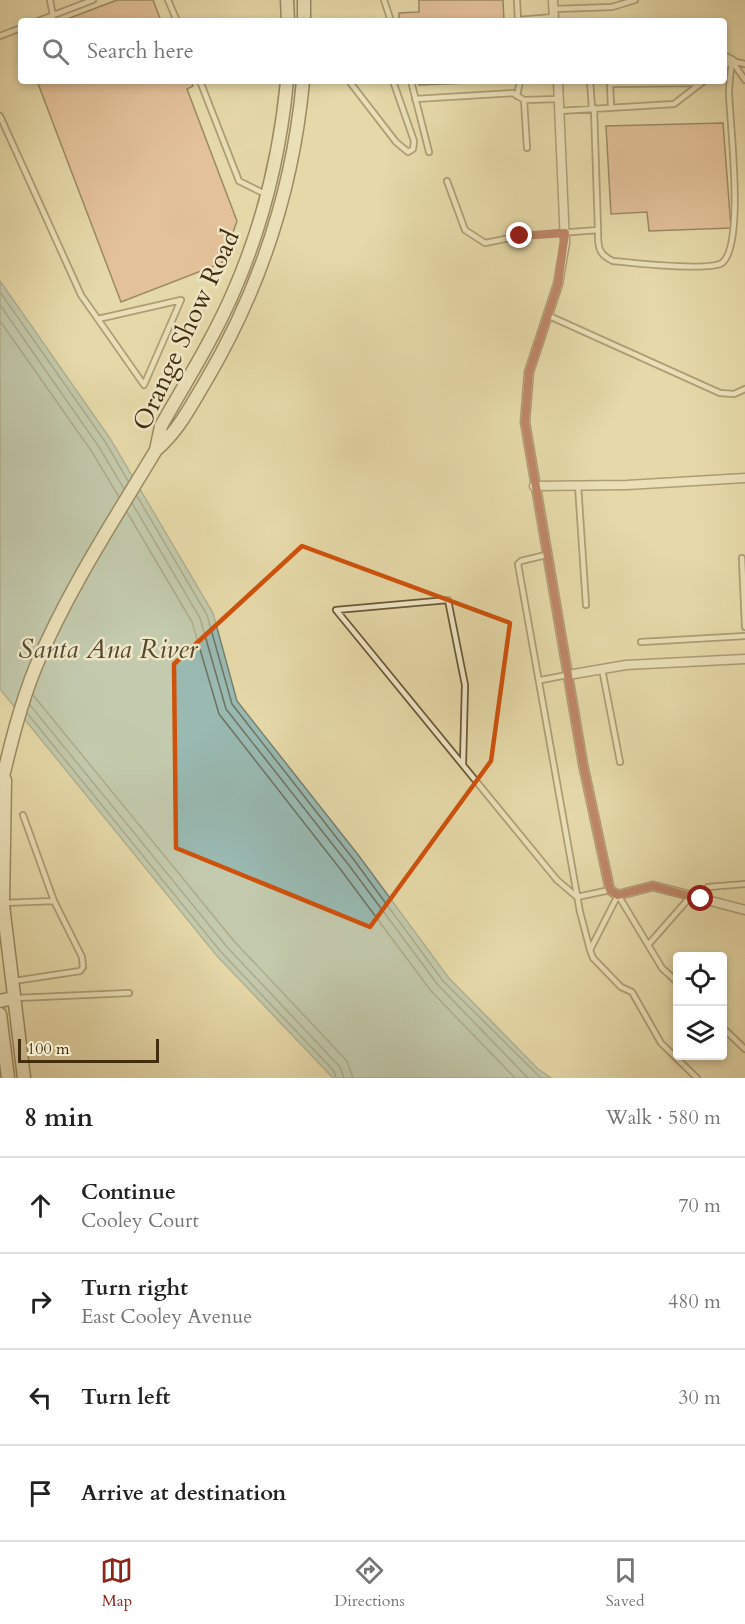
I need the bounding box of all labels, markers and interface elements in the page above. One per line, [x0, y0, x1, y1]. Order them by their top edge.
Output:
search box [18, 18, 727, 84]
icon: search [39, 35, 72, 68]
text: Search here [87, 36, 194, 66]
route end [506, 222, 532, 248]
street label: Orange Show Road [124, 224, 248, 436]
water label: Santa Ana River [18, 631, 199, 668]
route start [687, 885, 713, 911]
map controls [673, 952, 727, 1060]
button: locate [673, 952, 727, 1006]
button: layers [673, 1006, 727, 1060]
scale bar [18, 1036, 159, 1064]
text: 100 m [27, 1038, 69, 1060]
text: 8 min [24, 1100, 93, 1135]
text: Walk · 580 m [606, 1104, 721, 1131]
text: Continue [81, 1177, 176, 1207]
icon: ahead [24, 1189, 57, 1222]
text: 70 m [678, 1192, 721, 1219]
text: Cooley Court [81, 1207, 199, 1234]
text: Turn right [81, 1273, 188, 1303]
icon: right [24, 1285, 57, 1318]
text: 480 m [668, 1288, 721, 1315]
text: East Cooley Avenue [81, 1303, 252, 1330]
icon: left [24, 1381, 57, 1414]
text: Turn left [81, 1382, 170, 1412]
text: 30 m [678, 1384, 721, 1411]
icon: arrive [24, 1477, 57, 1510]
text: Arrive at destination [81, 1478, 286, 1508]
tab: Map [100, 1554, 133, 1612]
tab: Directions [334, 1554, 405, 1612]
tab: Saved [606, 1554, 645, 1612]

